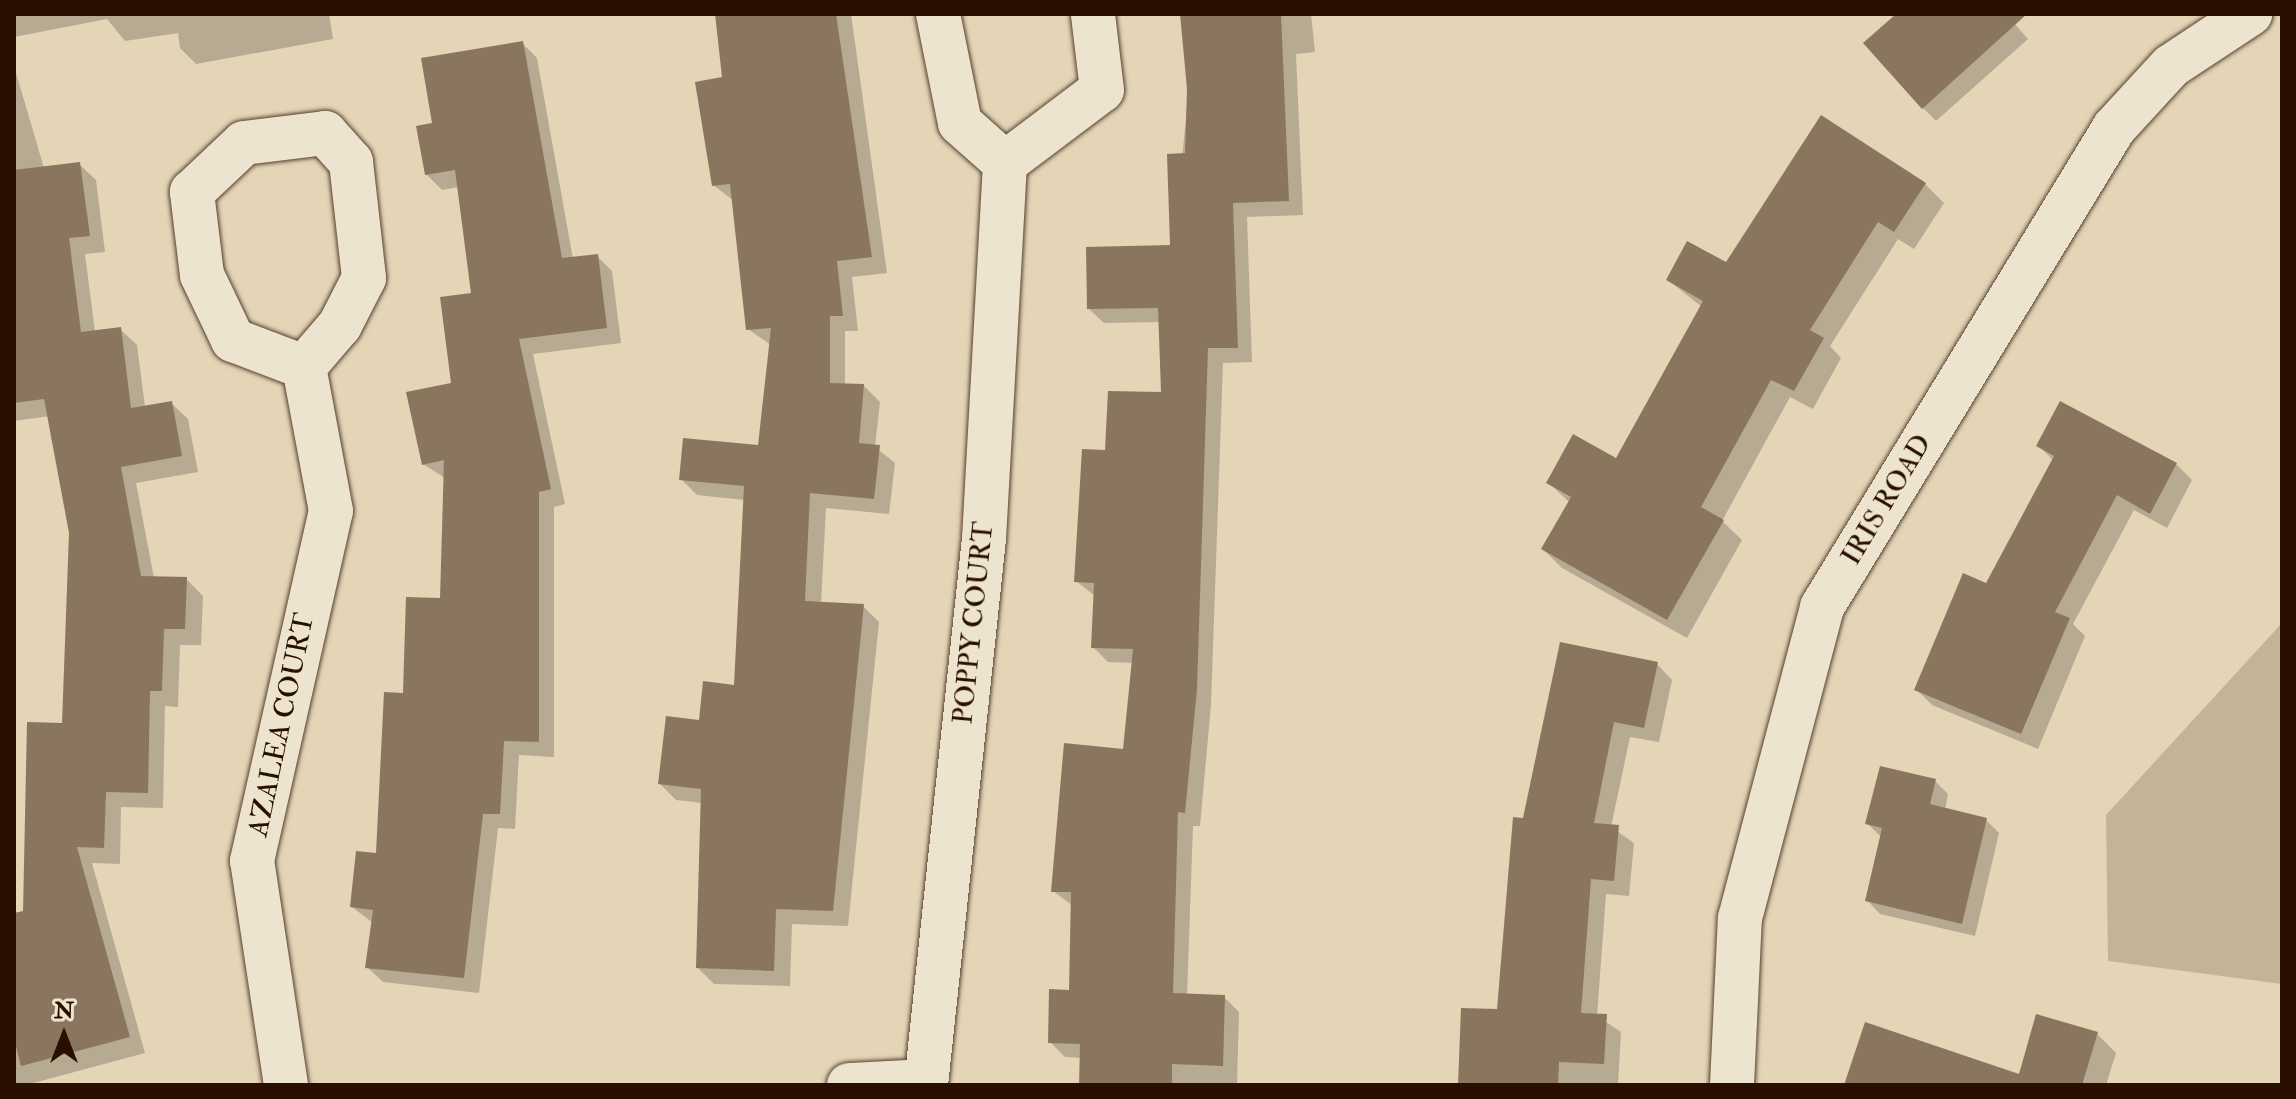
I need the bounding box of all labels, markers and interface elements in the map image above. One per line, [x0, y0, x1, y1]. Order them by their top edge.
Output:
street label: IRIS ROAD [1835, 428, 1939, 572]
street label: POPPY COURT [947, 520, 1001, 726]
street label: AZALEA COURT [242, 610, 322, 840]
north arrow [24, 995, 104, 1075]
text: N [54, 997, 74, 1025]

